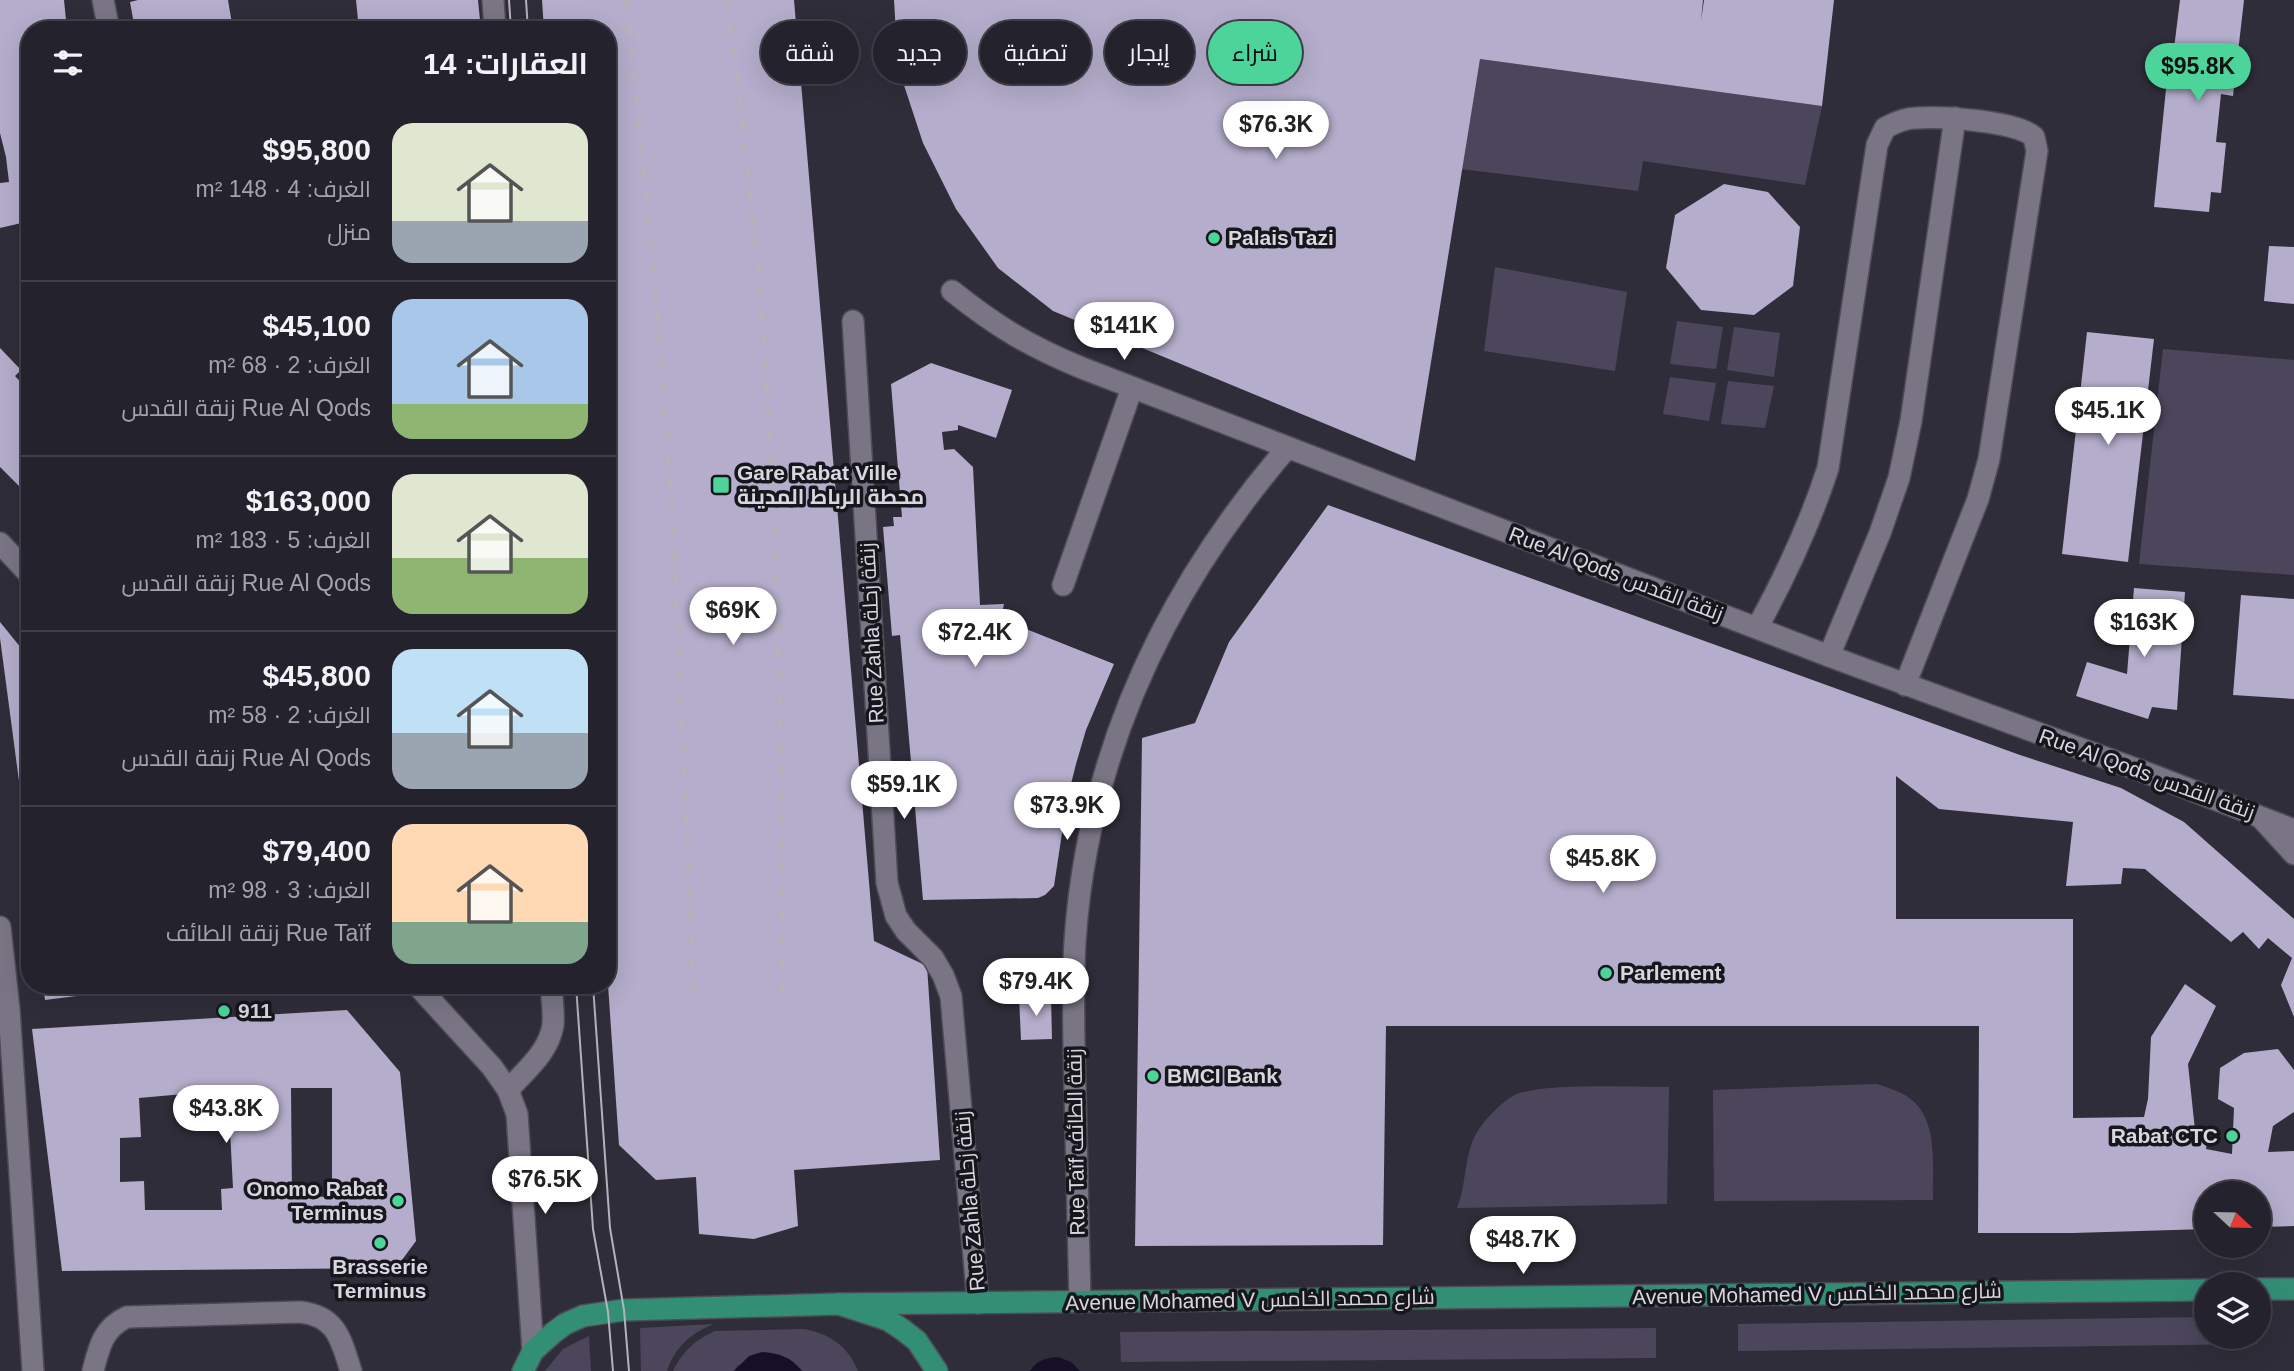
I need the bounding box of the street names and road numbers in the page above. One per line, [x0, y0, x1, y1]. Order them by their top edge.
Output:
street label: Rue Al Qods زنقة القدس [1505, 522, 1727, 627]
street label: Rue Zahla زنقة زحلة [855, 542, 889, 724]
street label: Rue Al Qods زنقة القدس [2036, 724, 2258, 825]
street label: Rue Taïf زنقة الطائف [1062, 1048, 1090, 1236]
street label: Rue Zahla زنقة زحلة [950, 1110, 990, 1292]
street label: Avenue Mohamed V شارع محمد الخامس [1632, 1279, 2002, 1311]
street label: Avenue Mohamed V شارع محمد الخامس [1065, 1285, 1435, 1317]

